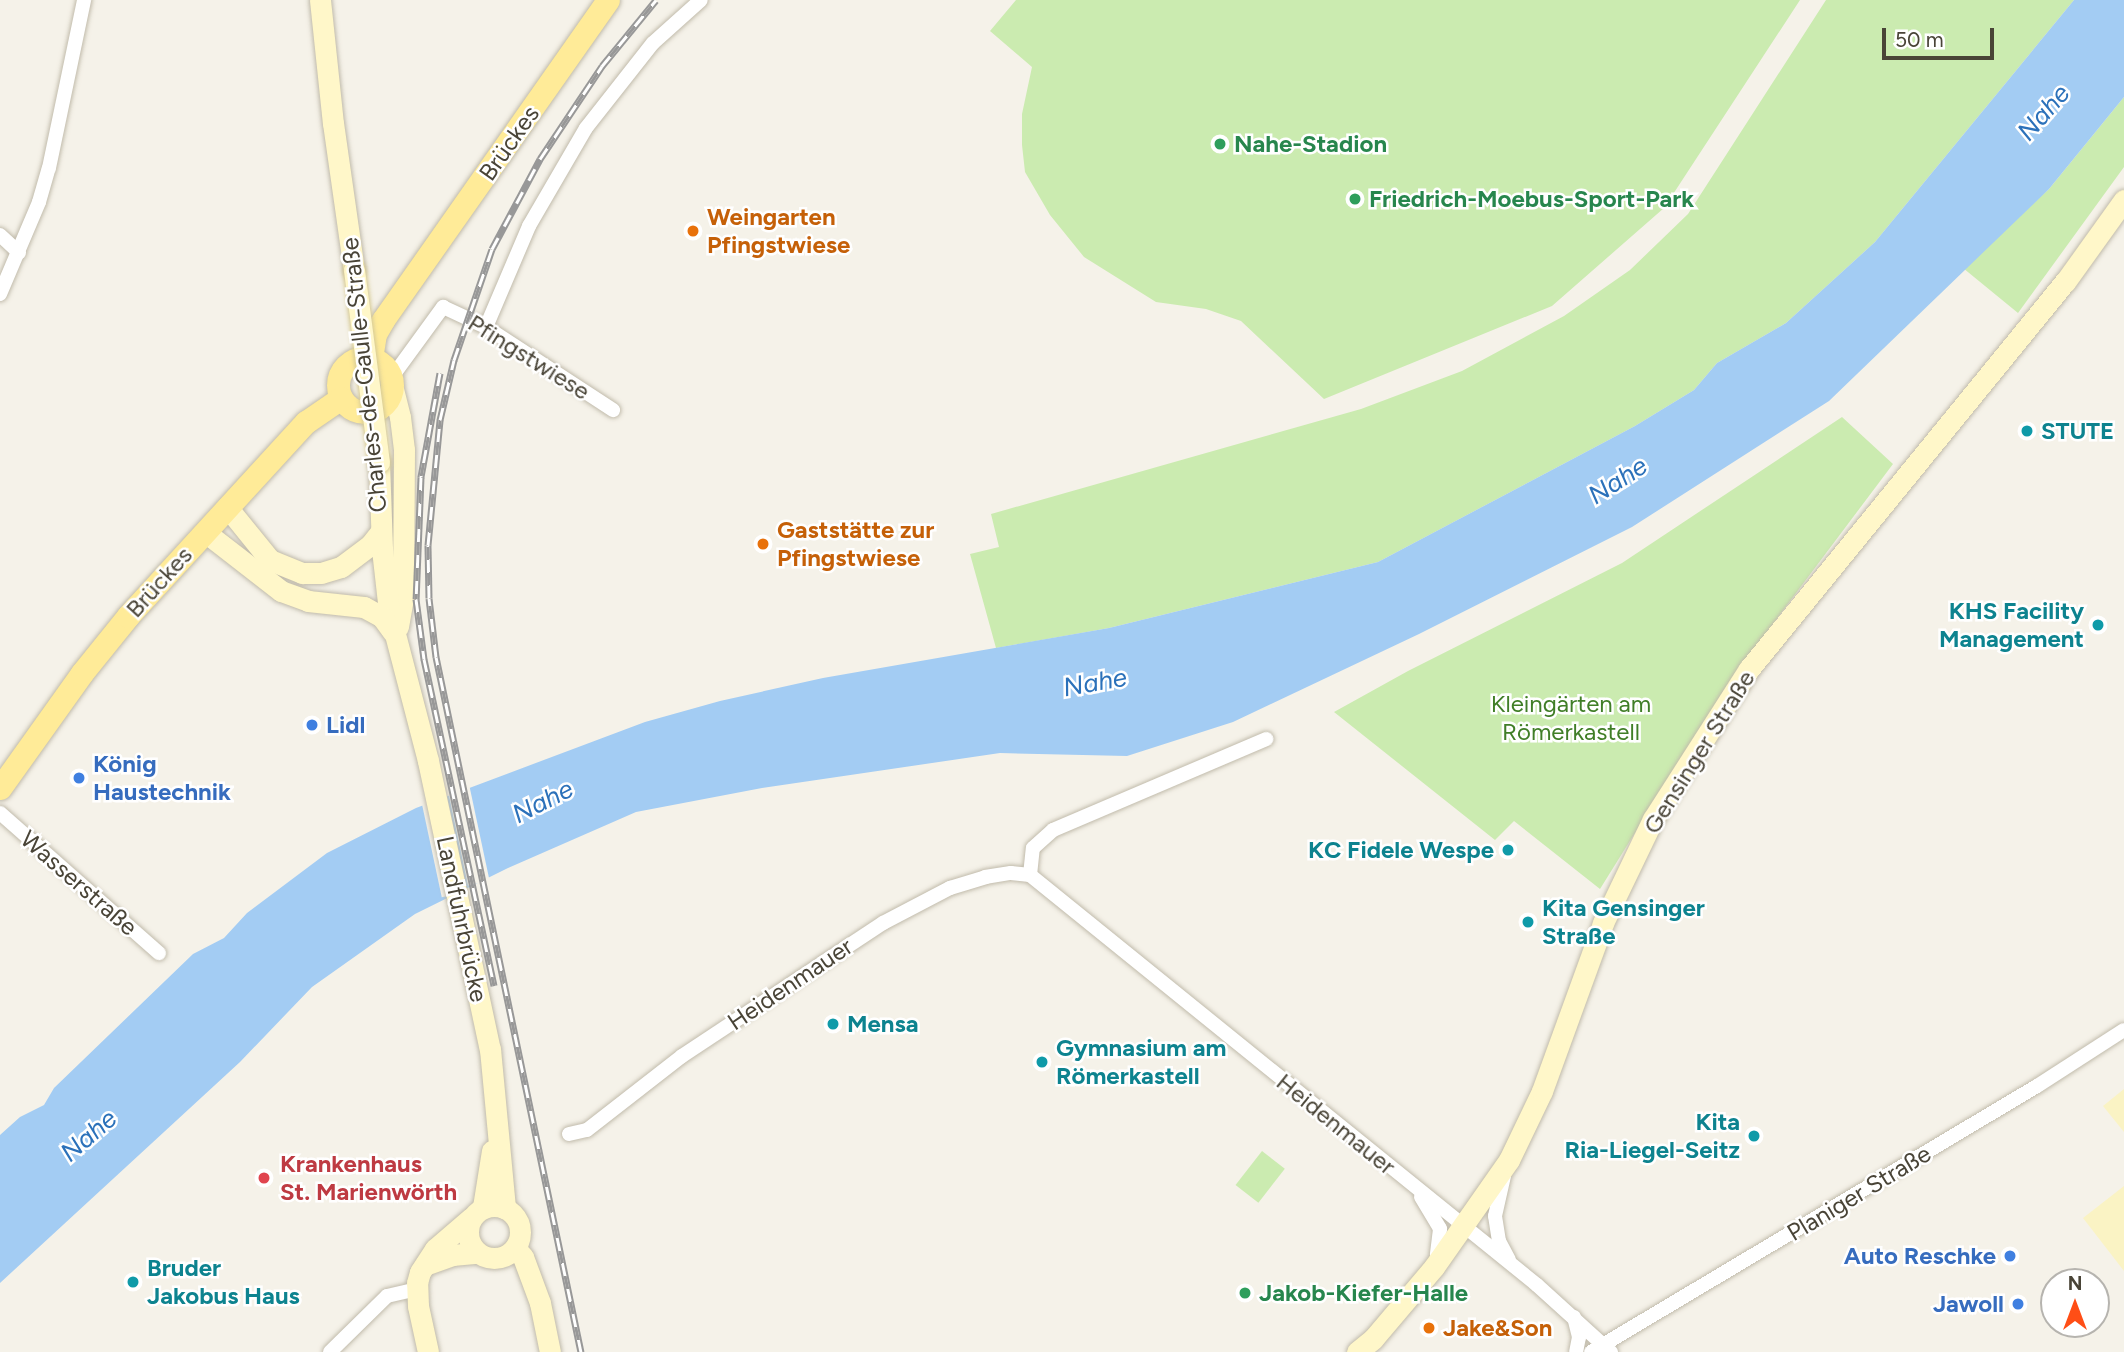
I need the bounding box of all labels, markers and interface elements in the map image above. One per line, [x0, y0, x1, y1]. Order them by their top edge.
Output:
scale bar [1886, 14, 1998, 58]
text: 50 m [1895, 27, 1944, 52]
water label: Nahe [2011, 79, 2077, 147]
street label: Brückes [473, 100, 545, 186]
place label: Nahe-Stadion [1234, 130, 1387, 158]
marker: Nahe-Stadion [1212, 136, 1228, 152]
place label: Friedrich-Moebus-Sport-Park [1369, 185, 1694, 213]
marker: Friedrich-Moebus-Sport-Park [1347, 191, 1363, 207]
place label: Weingarten Pfingstwiese [707, 203, 850, 259]
marker: Weingarten Pfingstwiese [685, 223, 701, 239]
street label: Charles-de-Gaulle-Straße [335, 236, 393, 514]
street label: Pfingstwiese [463, 308, 595, 406]
place label: STUTE [2041, 417, 2114, 445]
marker: STUTE [2019, 423, 2035, 439]
water label: Nahe [1583, 450, 1653, 512]
place label: Gaststätte zur Pfingstwiese [777, 516, 934, 572]
marker: Gaststätte zur Pfingstwiese [755, 536, 771, 552]
street label: Brückes [120, 541, 198, 623]
place label: KHS Facility Management [1939, 597, 2084, 653]
marker: KHS Facility Management [2090, 617, 2106, 633]
water label: Nahe [1061, 662, 1129, 704]
street label: Gensinger Straße [1637, 665, 1761, 839]
park label: Kleingärten am Römerkastell [1491, 690, 1651, 746]
place label: Lidl [326, 711, 365, 739]
marker: Lidl [304, 717, 320, 733]
place label: König Haustechnik [93, 750, 231, 806]
marker: König Haustechnik [71, 770, 87, 786]
water label: Nahe [507, 774, 579, 830]
street label: Wasserstraße [15, 825, 143, 941]
street label: Landfuhrbrücke [430, 833, 494, 1005]
place label: KC Fidele Wespe [1308, 836, 1494, 864]
marker: KC Fidele Wespe [1500, 842, 1516, 858]
place label: Kita Gensinger Straße [1542, 894, 1705, 950]
marker: Kita Gensinger Straße [1520, 914, 1536, 930]
street label: Heidenmauer [722, 932, 858, 1036]
place label: Mensa [847, 1010, 918, 1038]
marker: Mensa [825, 1016, 841, 1032]
place label: Gymnasium am Römerkastell [1056, 1034, 1226, 1090]
marker: Gymnasium am Römerkastell [1034, 1054, 1050, 1070]
street label: Heidenmauer [1271, 1067, 1401, 1181]
water label: Nahe [55, 1103, 123, 1169]
place label: Kita Ria-Liegel-Seitz [1565, 1108, 1740, 1164]
marker: Kita Ria-Liegel-Seitz [1746, 1128, 1762, 1144]
street label: Planiger Straße [1782, 1139, 1936, 1247]
place label: Krankenhaus St. Marienwörth [280, 1150, 457, 1206]
marker: Krankenhaus St. Marienwörth [254, 1168, 274, 1188]
place label: Auto Reschke [1844, 1242, 1996, 1270]
marker: Auto Reschke [2002, 1248, 2018, 1264]
place label: Bruder Jakobus Haus [147, 1254, 300, 1310]
north arrow [2040, 1268, 2110, 1338]
text: N [2068, 1272, 2082, 1295]
marker: Bruder Jakobus Haus [125, 1274, 141, 1290]
place label: Jakob-Kiefer-Halle [1259, 1279, 1468, 1307]
marker: Jakob-Kiefer-Halle [1237, 1285, 1253, 1301]
place label: Jawoll [1933, 1290, 2004, 1318]
marker: Jawoll [2010, 1296, 2026, 1312]
place label: Jake&Son [1443, 1314, 1552, 1342]
marker: Jake&Son [1421, 1320, 1437, 1336]

